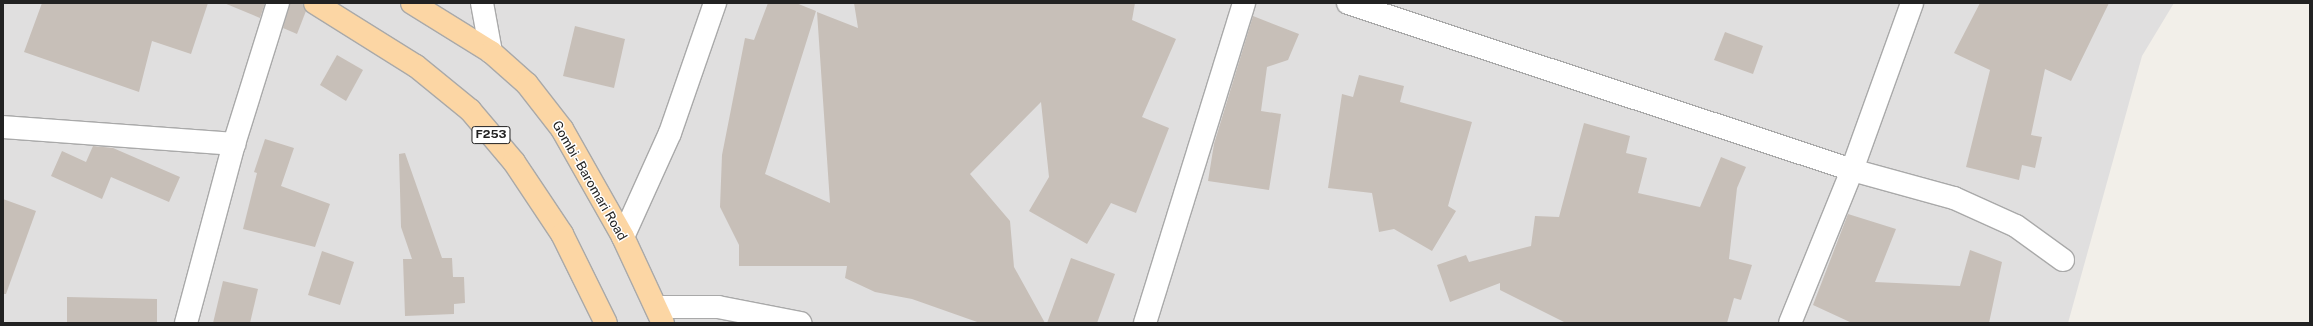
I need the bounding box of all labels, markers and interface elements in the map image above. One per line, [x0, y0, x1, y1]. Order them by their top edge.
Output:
street label: Gombi - Baromari Road [547, 117, 631, 245]
road number: F253 [471, 125, 511, 145]

